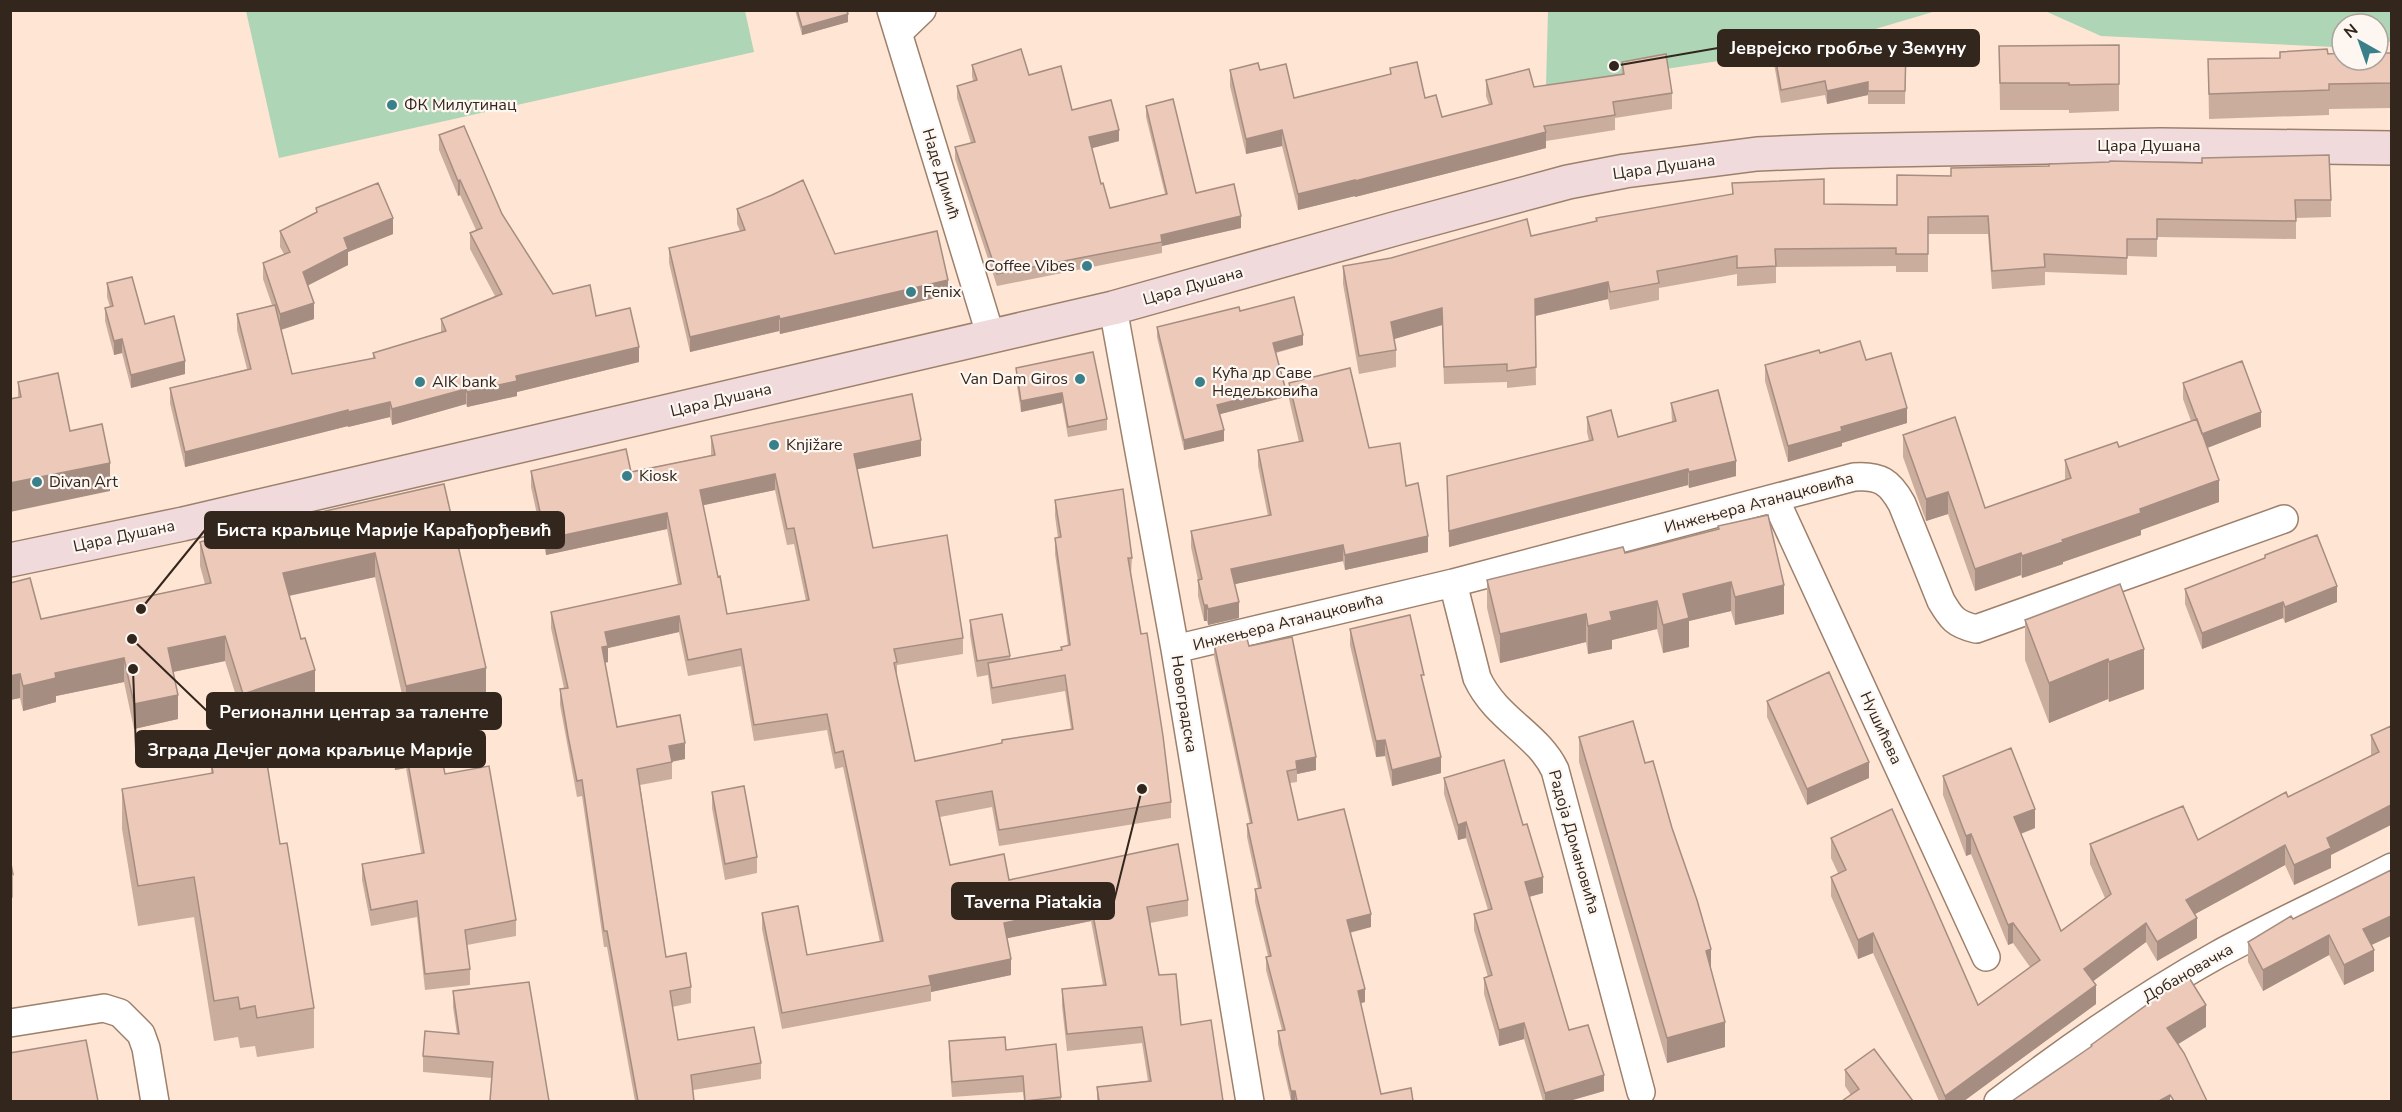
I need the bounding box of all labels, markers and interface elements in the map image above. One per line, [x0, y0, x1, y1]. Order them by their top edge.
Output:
north arrow [2330, 12, 2390, 72]
text: N [2339, 19, 2363, 44]
callout: Јеврејско гробље у Земуну [1718, 30, 1979, 66]
text: Јеврејско гробље у Земуну [1729, 36, 1967, 60]
place label: ФК Милутинац [404, 94, 517, 116]
marker: ФК Милутинац [385, 98, 399, 112]
street label: Наде Димић [917, 126, 965, 222]
street label: Цара Душана [2097, 135, 2201, 157]
street label: Цара Душана [1611, 149, 1717, 185]
place label: Coffee Vibes [984, 255, 1075, 277]
marker: Coffee Vibes [1080, 259, 1094, 273]
street label: Цара Душана [1140, 261, 1246, 311]
place label: Fenix [923, 281, 962, 303]
marker: Fenix [904, 285, 918, 299]
place label: Кућа др Саве Недељковића [1212, 362, 1318, 402]
place label: Van Dam Giros [960, 368, 1068, 390]
place label: AIK bank [432, 371, 498, 393]
marker: Van Dam Giros [1073, 372, 1087, 386]
marker: AIK bank [413, 375, 427, 389]
marker: Кућа др Саве Недељковића [1193, 375, 1207, 389]
street label: Цара Душана [668, 378, 774, 422]
place label: Knjižare [786, 434, 843, 456]
marker: Knjižare [767, 438, 781, 452]
place label: Kiosk [639, 465, 678, 487]
street label: Инжењера Атанацковића [1662, 467, 1856, 539]
marker: Kiosk [620, 469, 634, 483]
place label: Divan Art [49, 471, 118, 493]
marker: Divan Art [30, 475, 44, 489]
callout: Биста краљице Марије Карађорђевић [205, 512, 564, 548]
street label: Цара Душана [71, 514, 177, 558]
text: Биста краљице Марије Карађорђевић [216, 518, 552, 542]
street label: Инжењера Атанацковића [1191, 588, 1385, 656]
street label: Новоградска [1165, 654, 1203, 754]
street label: Нушићева [1855, 688, 1907, 768]
callout: Регионални центар за таленте [207, 693, 501, 729]
text: Регионални центар за таленте [219, 700, 489, 724]
callout: Зграда Дечјег дома краљице Марије [136, 731, 485, 767]
text: Зграда Дечјег дома краљице Марије [147, 738, 473, 762]
street label: Радоја Домановића [1543, 767, 1605, 917]
callout: Taverna Piatakia [952, 883, 1114, 919]
text: Taverna Piatakia [964, 890, 1102, 914]
street label: Добановачка [2139, 938, 2237, 1008]

